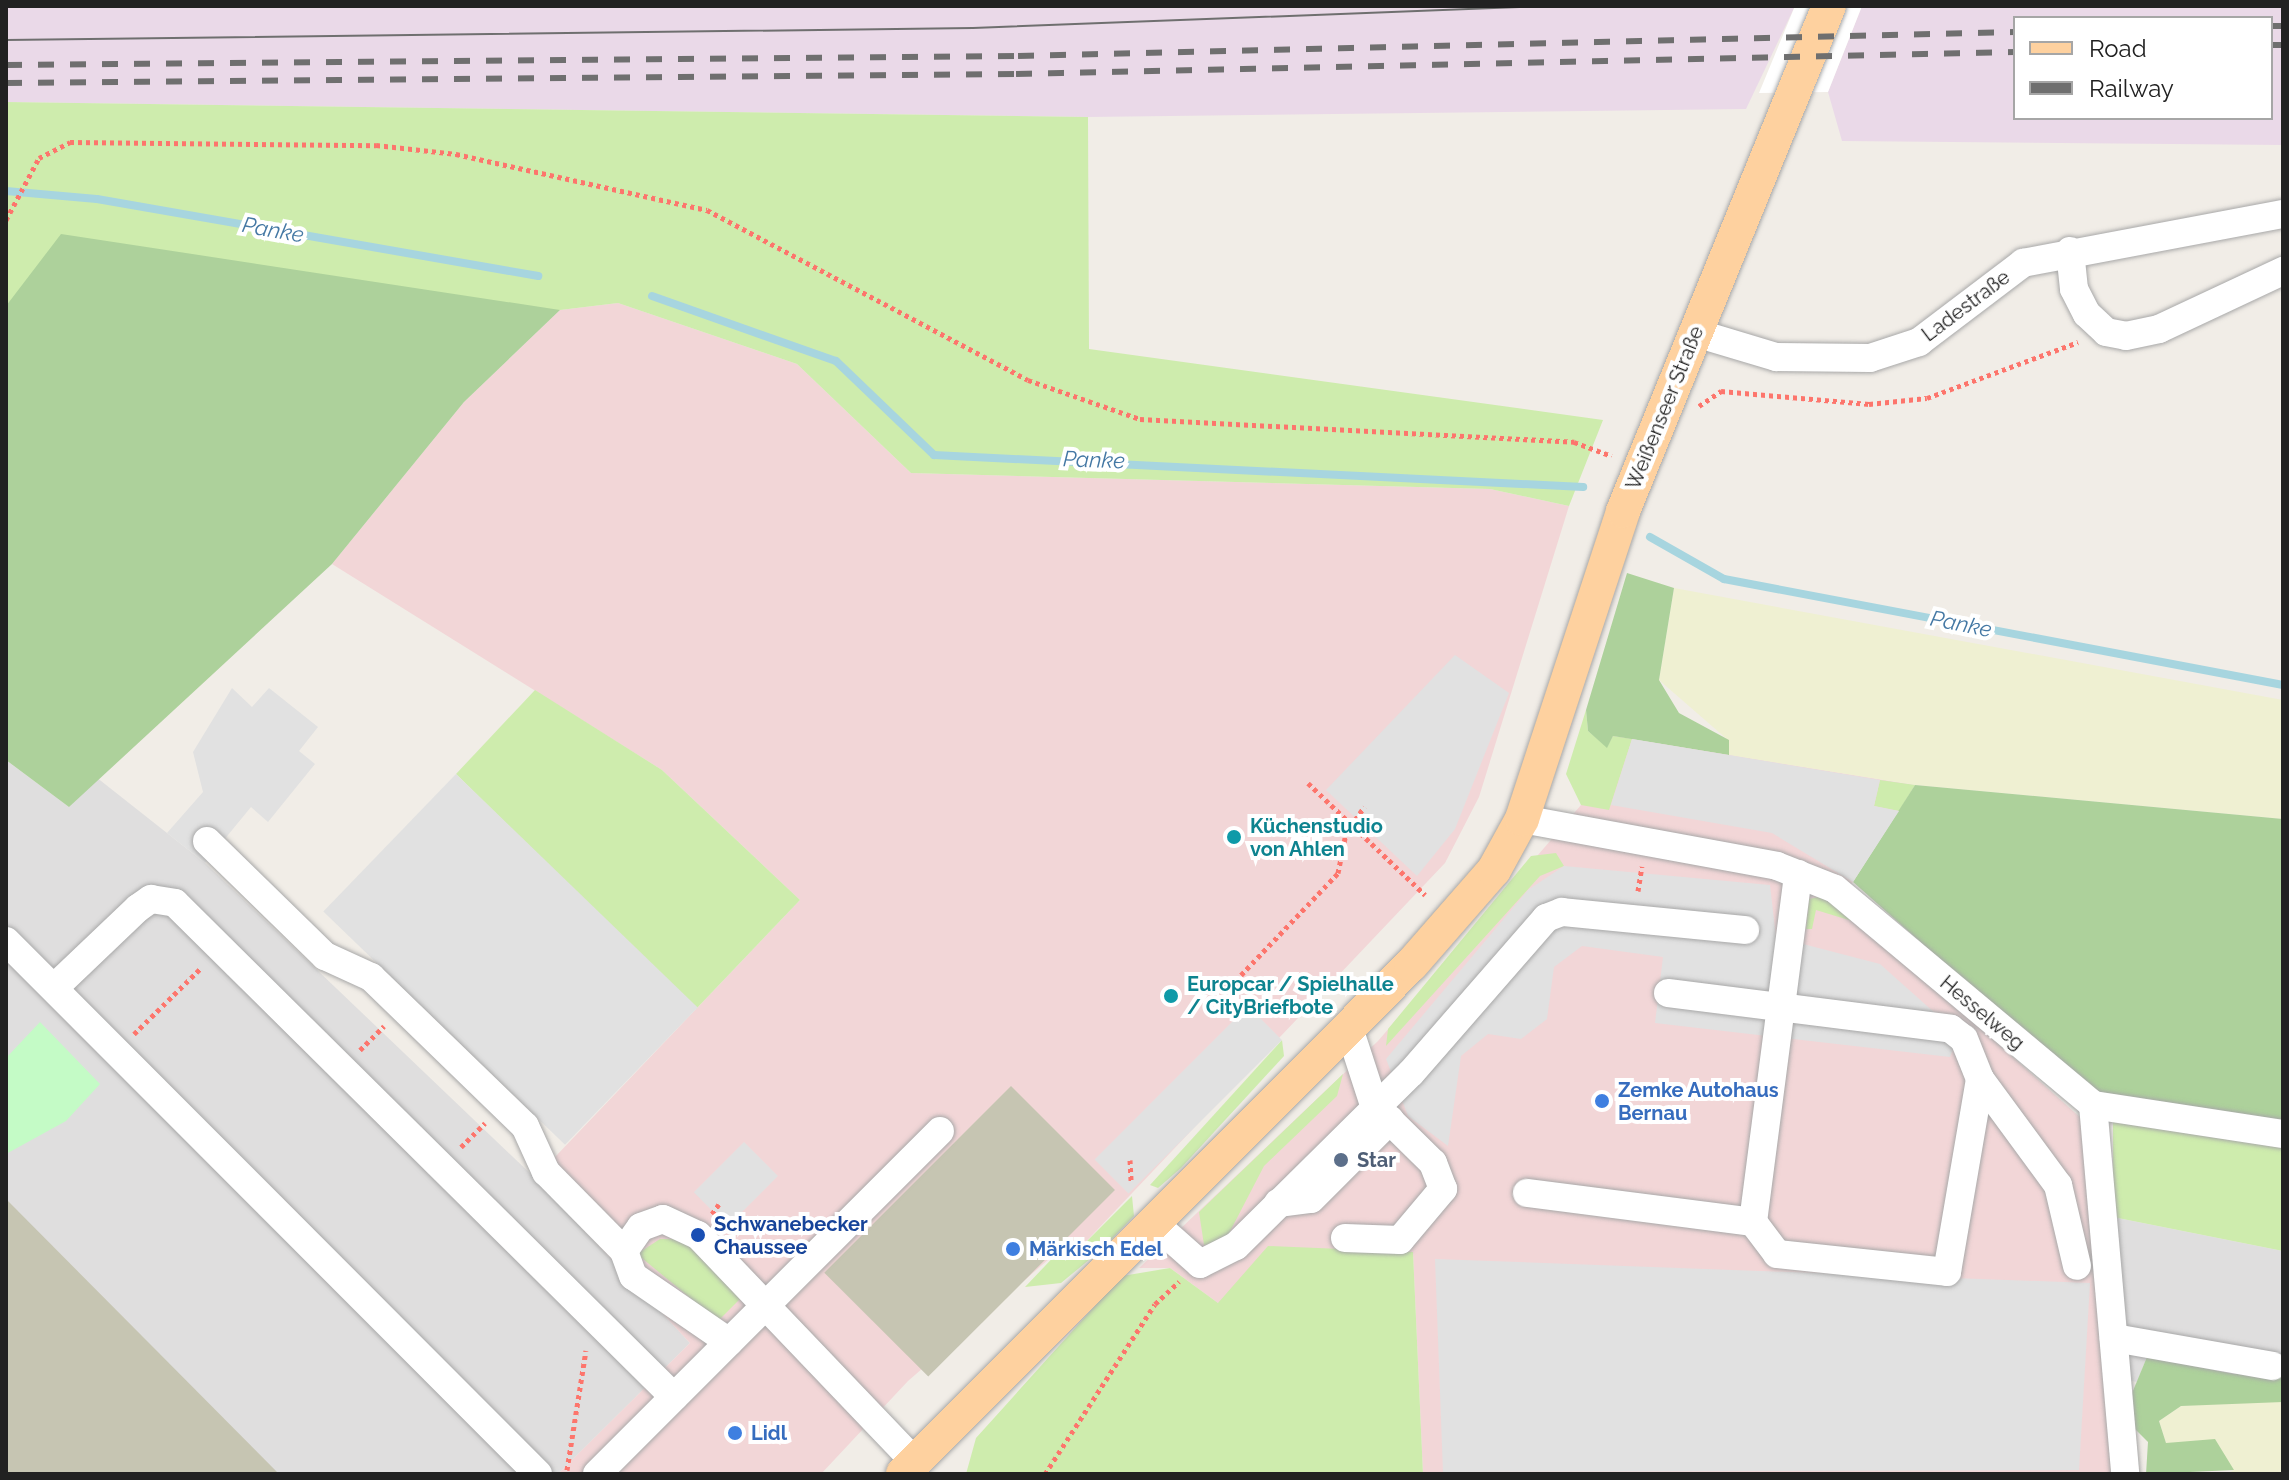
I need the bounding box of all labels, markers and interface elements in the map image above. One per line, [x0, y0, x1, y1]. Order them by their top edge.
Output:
legend [2013, 16, 2273, 120]
text: Road [2089, 34, 2147, 63]
text: Railway [2089, 74, 2174, 103]
water label: Panke [240, 212, 306, 248]
street label: Ladestraße [1917, 265, 2015, 347]
street label: Weißenseer Straße [1621, 323, 1709, 493]
water label: Panke [1063, 446, 1125, 474]
water label: Panke [1928, 605, 1994, 643]
place label: Küchenstudio von Ahlen [1250, 814, 1383, 861]
marker: Küchenstudio von Ahlen [1225, 828, 1243, 846]
street label: Hesselweg [1935, 971, 2029, 1055]
place label: Europcar / Spielhalle / CityBriefbote [1187, 972, 1394, 1019]
marker: Europcar / Spielhalle / CityBriefbote [1162, 987, 1180, 1005]
place label: Zemke Autohaus Bernau [1618, 1078, 1779, 1125]
marker: Zemke Autohaus Bernau [1593, 1092, 1611, 1110]
place label: Star [1357, 1148, 1396, 1172]
marker: Star [1332, 1151, 1350, 1169]
place label: Schwanebecker Chaussee [714, 1212, 868, 1259]
marker: Schwanebecker Chaussee [689, 1226, 707, 1244]
place label: Märkisch Edel [1029, 1237, 1163, 1261]
marker: Märkisch Edel [1004, 1240, 1022, 1258]
place label: Lidl [751, 1421, 787, 1445]
marker: Lidl [726, 1424, 744, 1442]

